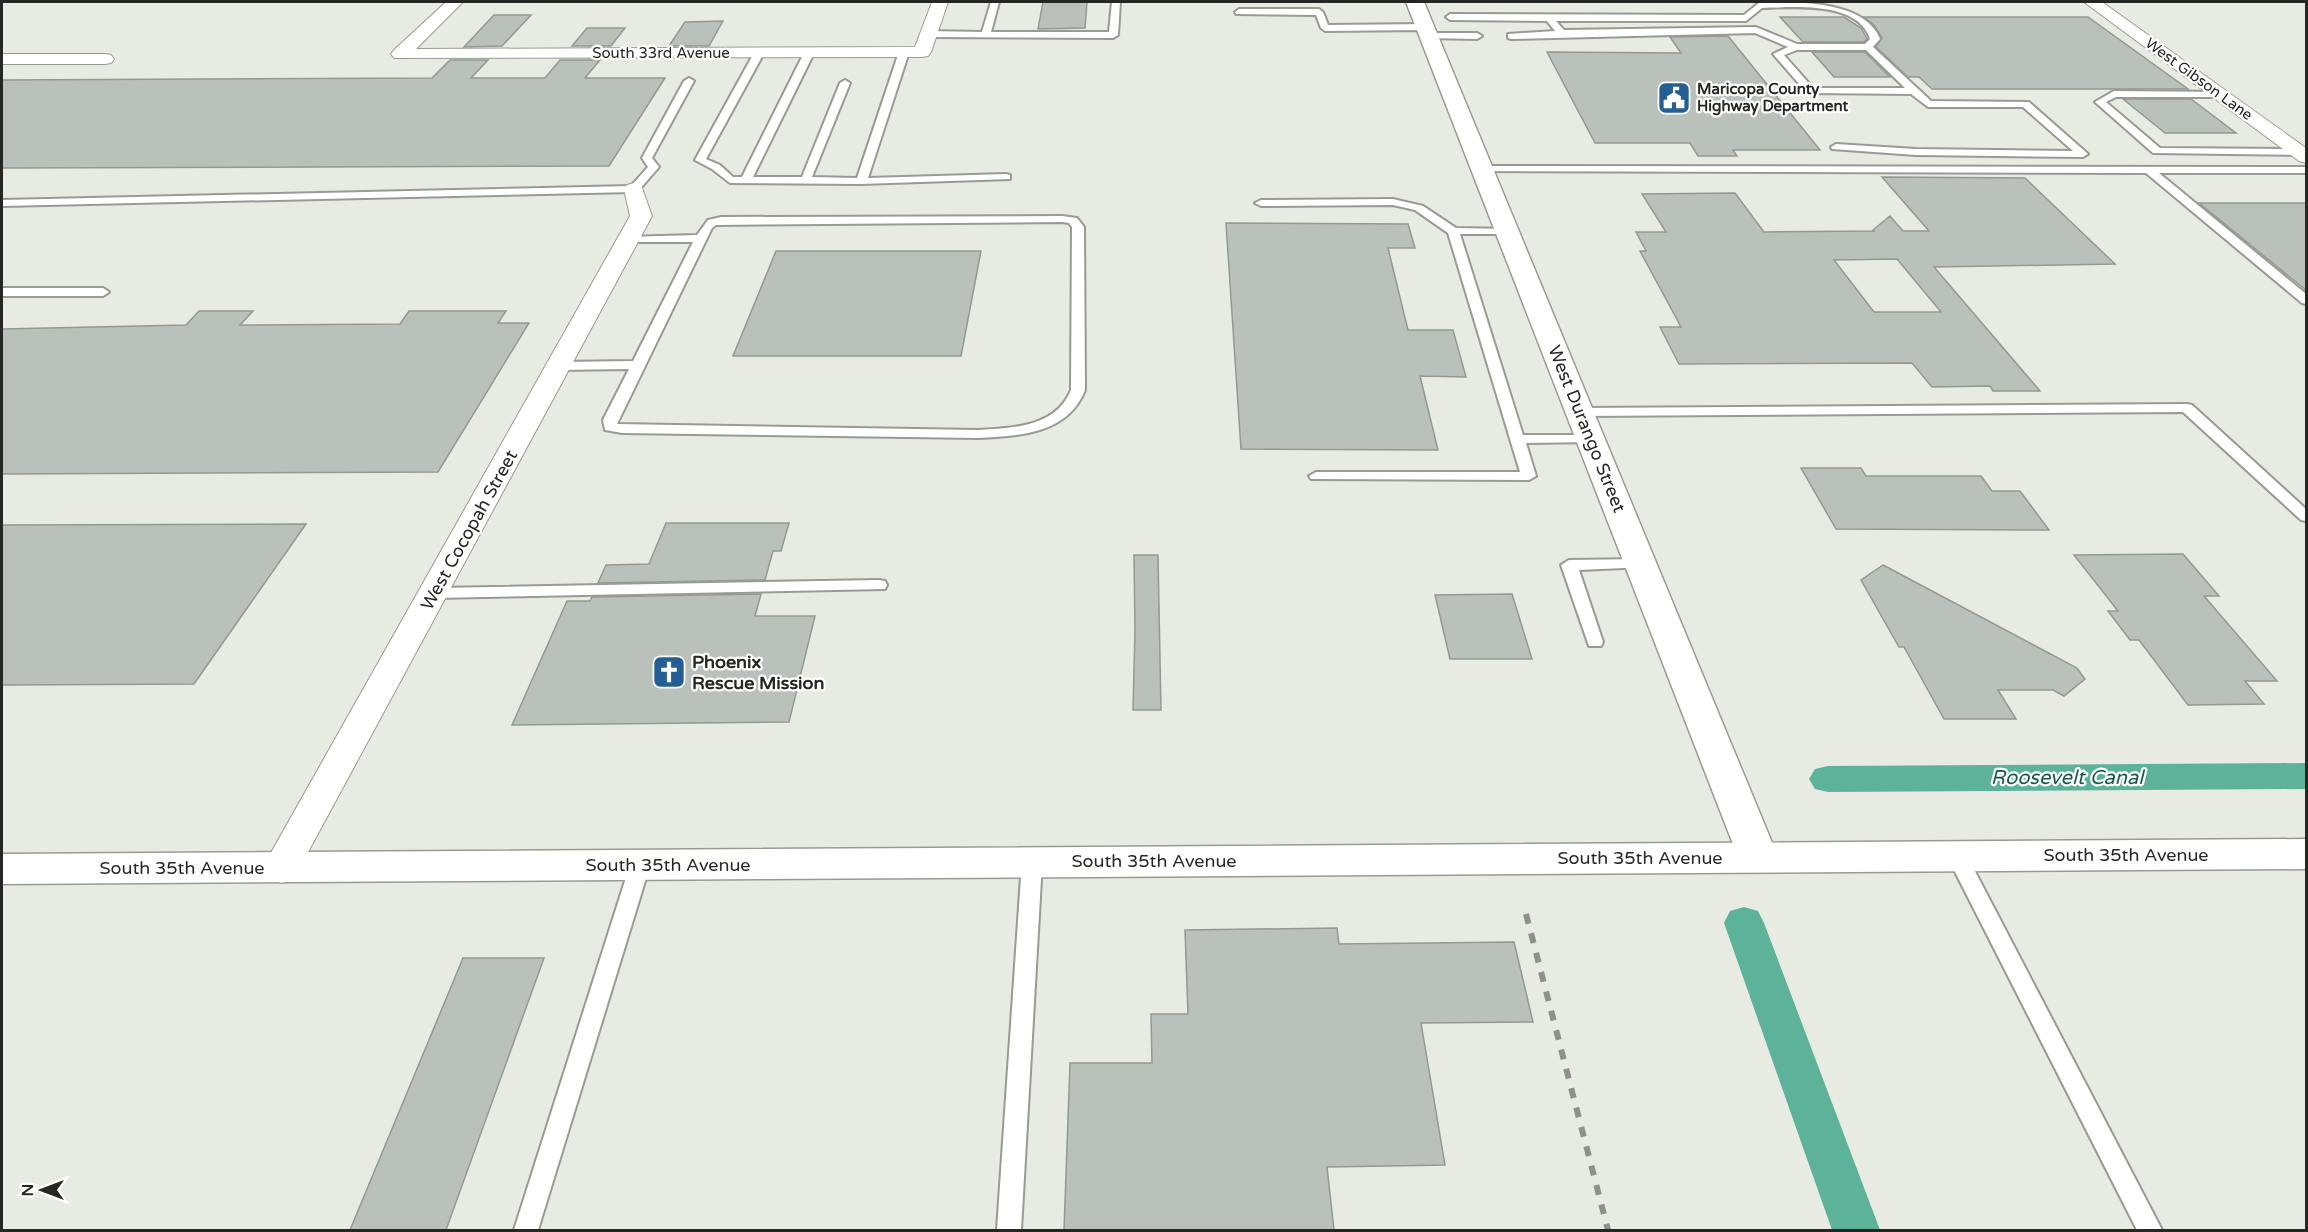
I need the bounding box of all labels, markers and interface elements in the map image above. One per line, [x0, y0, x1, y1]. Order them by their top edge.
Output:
street label: West Gibson Lane [2142, 34, 2256, 124]
street label: South 33rd Avenue [592, 44, 730, 62]
public building icon: Maricopa County Highway Department [1656, 80, 1692, 116]
place label: Maricopa County Highway Department [1697, 80, 1848, 116]
street label: West Durango Street [1543, 342, 1631, 516]
street label: West Cocopah Street [416, 446, 522, 614]
place label: Phoenix Rescue Mission [692, 651, 824, 694]
church icon: Phoenix Rescue Mission [651, 654, 687, 690]
water label: Roosevelt Canal [1991, 766, 2145, 790]
street label: South 35th Avenue [2043, 844, 2209, 866]
street label: South 35th Avenue [1557, 847, 1723, 869]
street label: South 35th Avenue [1071, 850, 1237, 872]
street label: South 35th Avenue [585, 854, 751, 876]
street label: South 35th Avenue [99, 857, 265, 879]
north arrow [12, 1160, 72, 1220]
text: N [18, 1184, 38, 1196]

